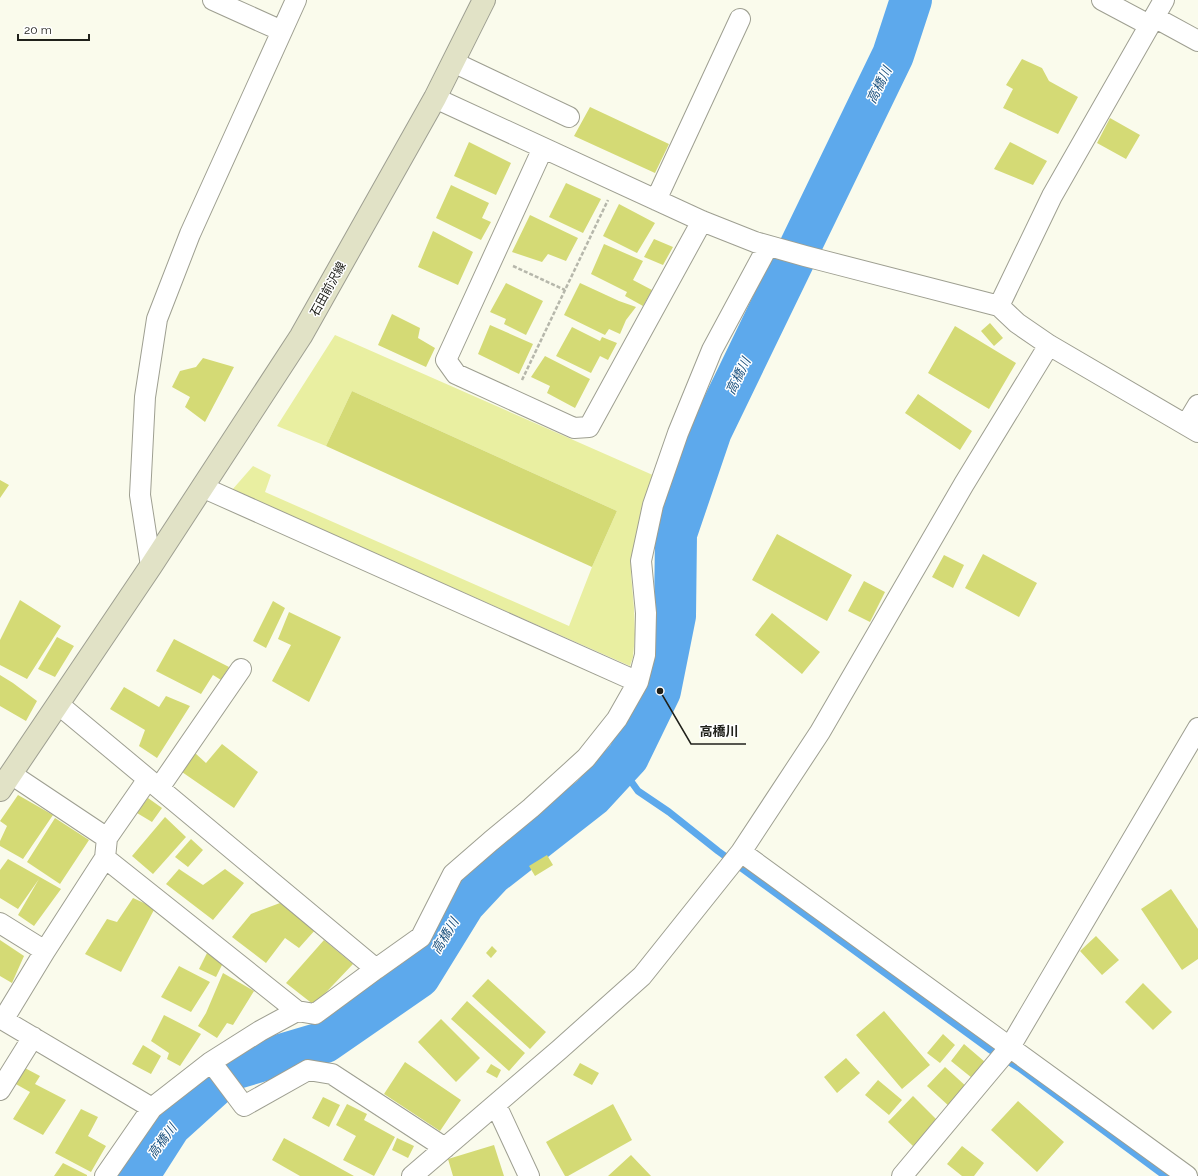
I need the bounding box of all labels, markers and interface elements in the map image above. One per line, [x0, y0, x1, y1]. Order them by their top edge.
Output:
scale bar [18, 16, 89, 42]
text: 20 m [24, 23, 52, 37]
water label: 高橋川 [864, 62, 895, 106]
street label: 石田前沢線 [307, 259, 349, 319]
water label: 高橋川 [723, 353, 754, 397]
callout: 高橋川 [691, 719, 746, 744]
text: 高橋川 [699, 724, 739, 739]
water label: 高橋川 [429, 914, 462, 957]
water label: 高橋川 [144, 1119, 181, 1161]

